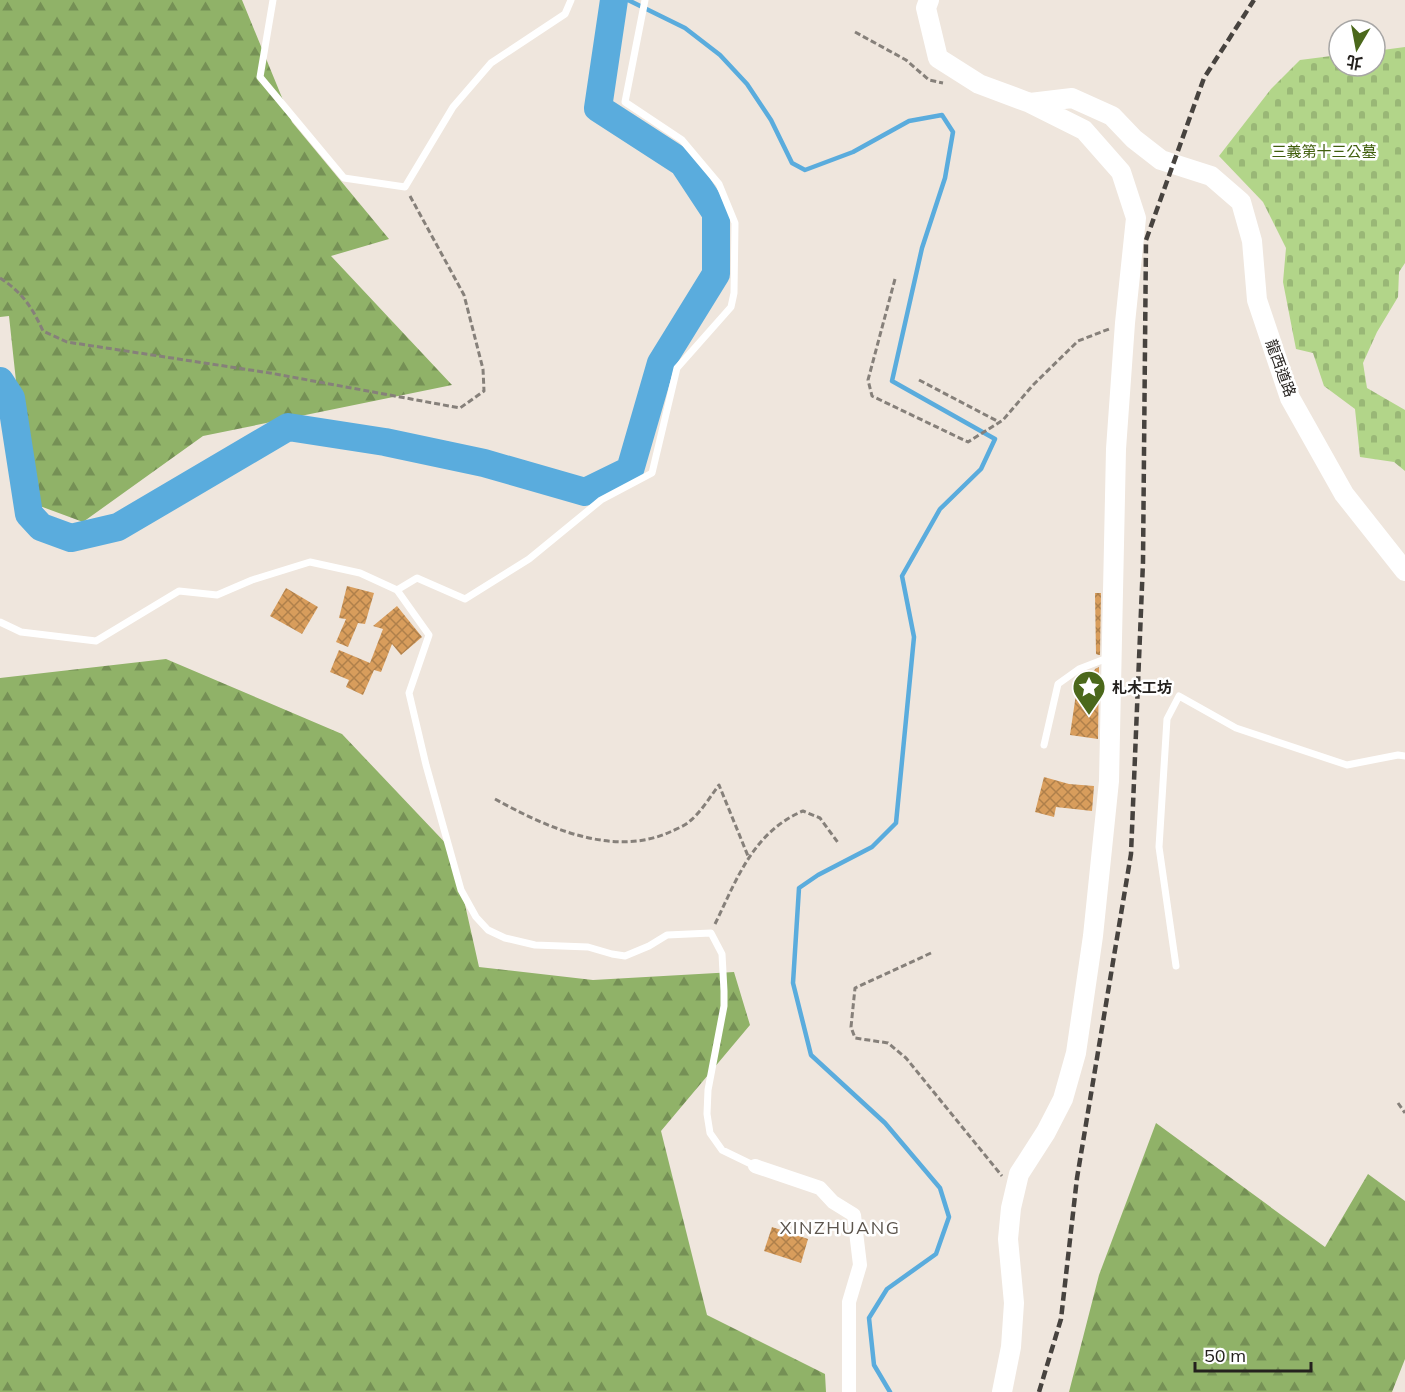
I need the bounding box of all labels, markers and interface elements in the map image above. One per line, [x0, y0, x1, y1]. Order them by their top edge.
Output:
north arrow [1327, 18, 1387, 78]
text: 北 [1345, 52, 1364, 74]
park label: 三義第十三公墓 [1271, 142, 1377, 161]
street label: 龍西道路 [1262, 337, 1300, 399]
place icon: 札木工坊 [1071, 669, 1107, 716]
place label: 札木工坊 [1112, 678, 1172, 697]
district label: XINZHUANG [780, 1216, 900, 1239]
scale bar [1195, 1335, 1310, 1373]
text: 50 m [1204, 1344, 1246, 1367]

